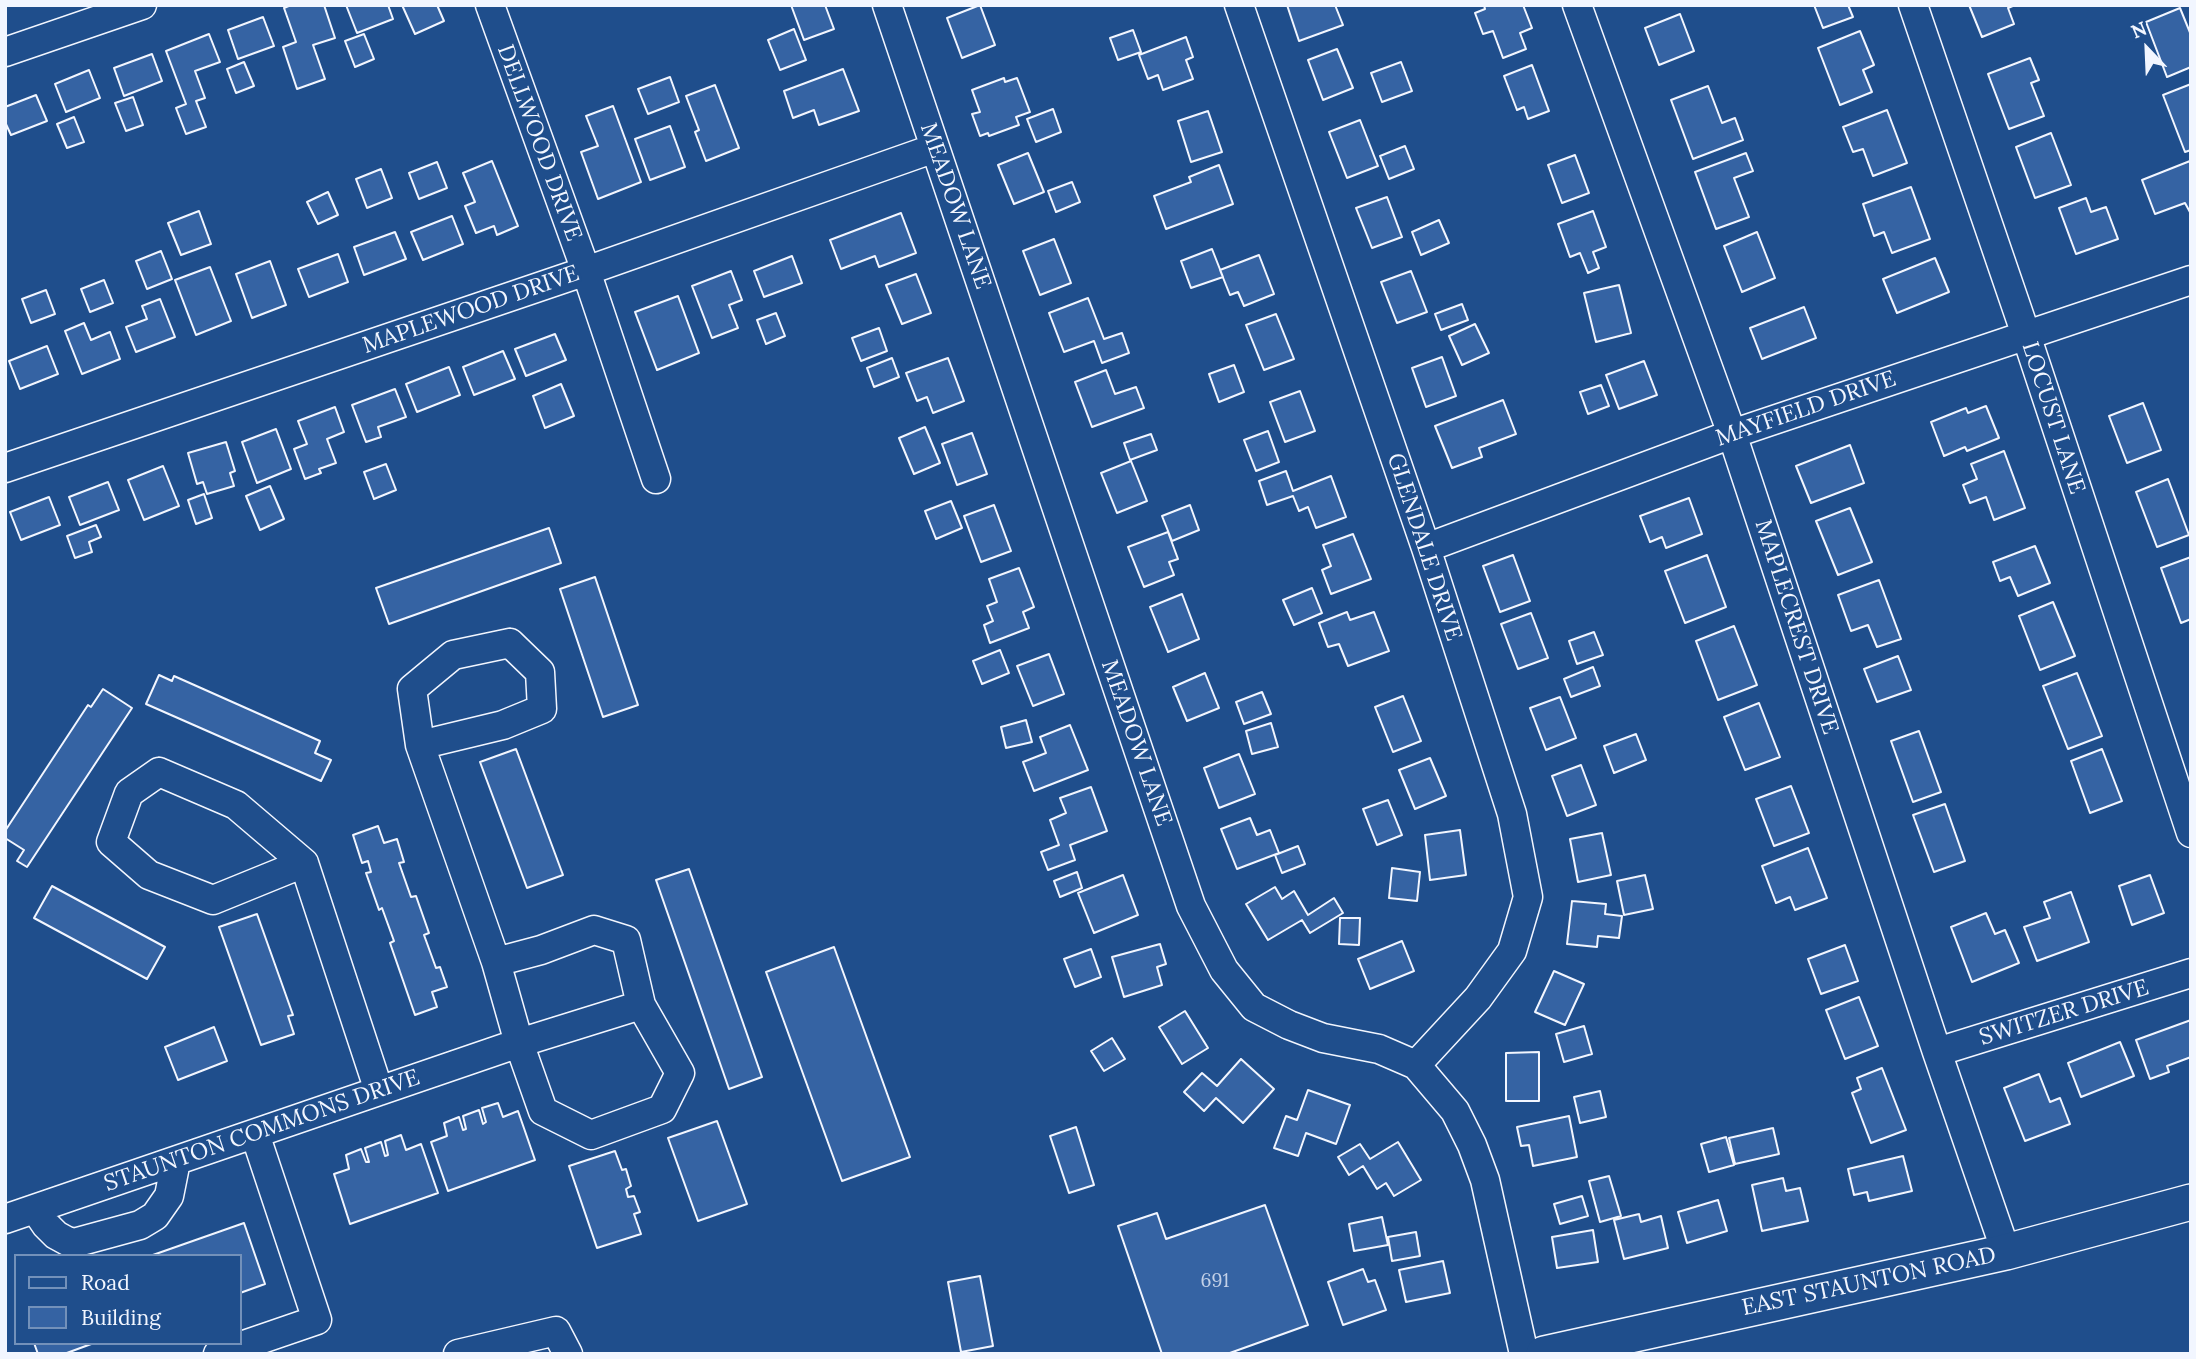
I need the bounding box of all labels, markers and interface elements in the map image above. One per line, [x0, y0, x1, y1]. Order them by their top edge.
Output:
north arrow [2112, 14, 2182, 84]
text: N [2127, 16, 2150, 44]
street label: DELLWOOD DRIVE [491, 41, 587, 245]
street label: MEADOW LANE [914, 119, 996, 293]
street label: MAPLEWOOD DRIVE [359, 260, 583, 360]
street label: LOCUST LANE [2015, 339, 2091, 497]
street label: MAYFIELD DRIVE [1712, 365, 1900, 453]
street label: GLENDALE DRIVE [1381, 450, 1467, 644]
street label: MAPLECREST DRIVE [1748, 516, 1844, 738]
street label: MEADOW LANE [1095, 656, 1177, 830]
street label: SWITZER DRIVE [1976, 974, 2152, 1052]
street label: STAUNTON COMMONS DRIVE [101, 1064, 423, 1198]
street label: EAST STAUNTON ROAD [1740, 1242, 1998, 1322]
legend [14, 1254, 242, 1345]
text: Road [81, 1269, 130, 1296]
house number: 691 [1201, 1271, 1229, 1293]
text: Building [81, 1304, 161, 1331]

